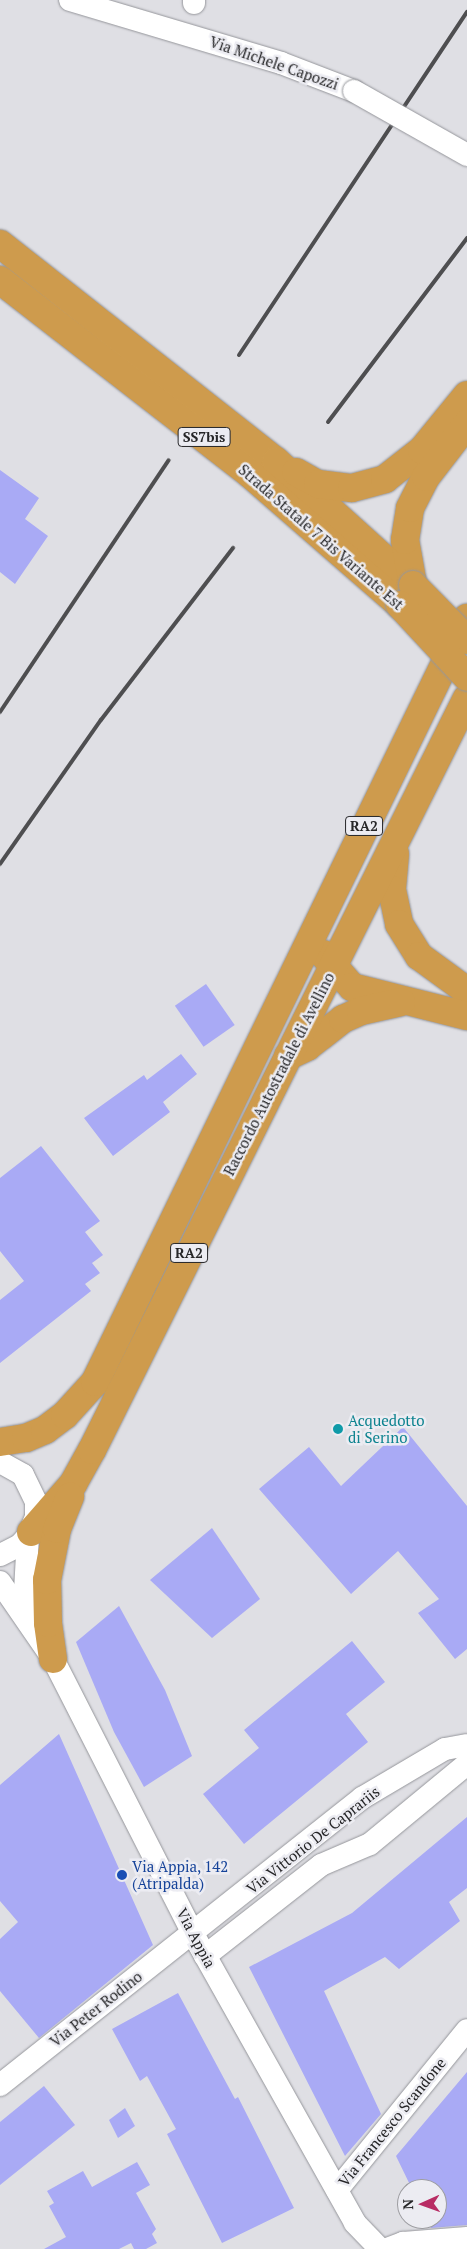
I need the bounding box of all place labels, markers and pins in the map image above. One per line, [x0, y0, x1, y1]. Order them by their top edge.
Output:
place label: Acquedotto di Serino [348, 1411, 425, 1446]
marker: Acquedotto di Serino [332, 1423, 344, 1435]
place label: Via Appia, 142 (Atripalda) [132, 1857, 229, 1892]
marker: Via Appia, 142 (Atripalda) [116, 1869, 128, 1881]

